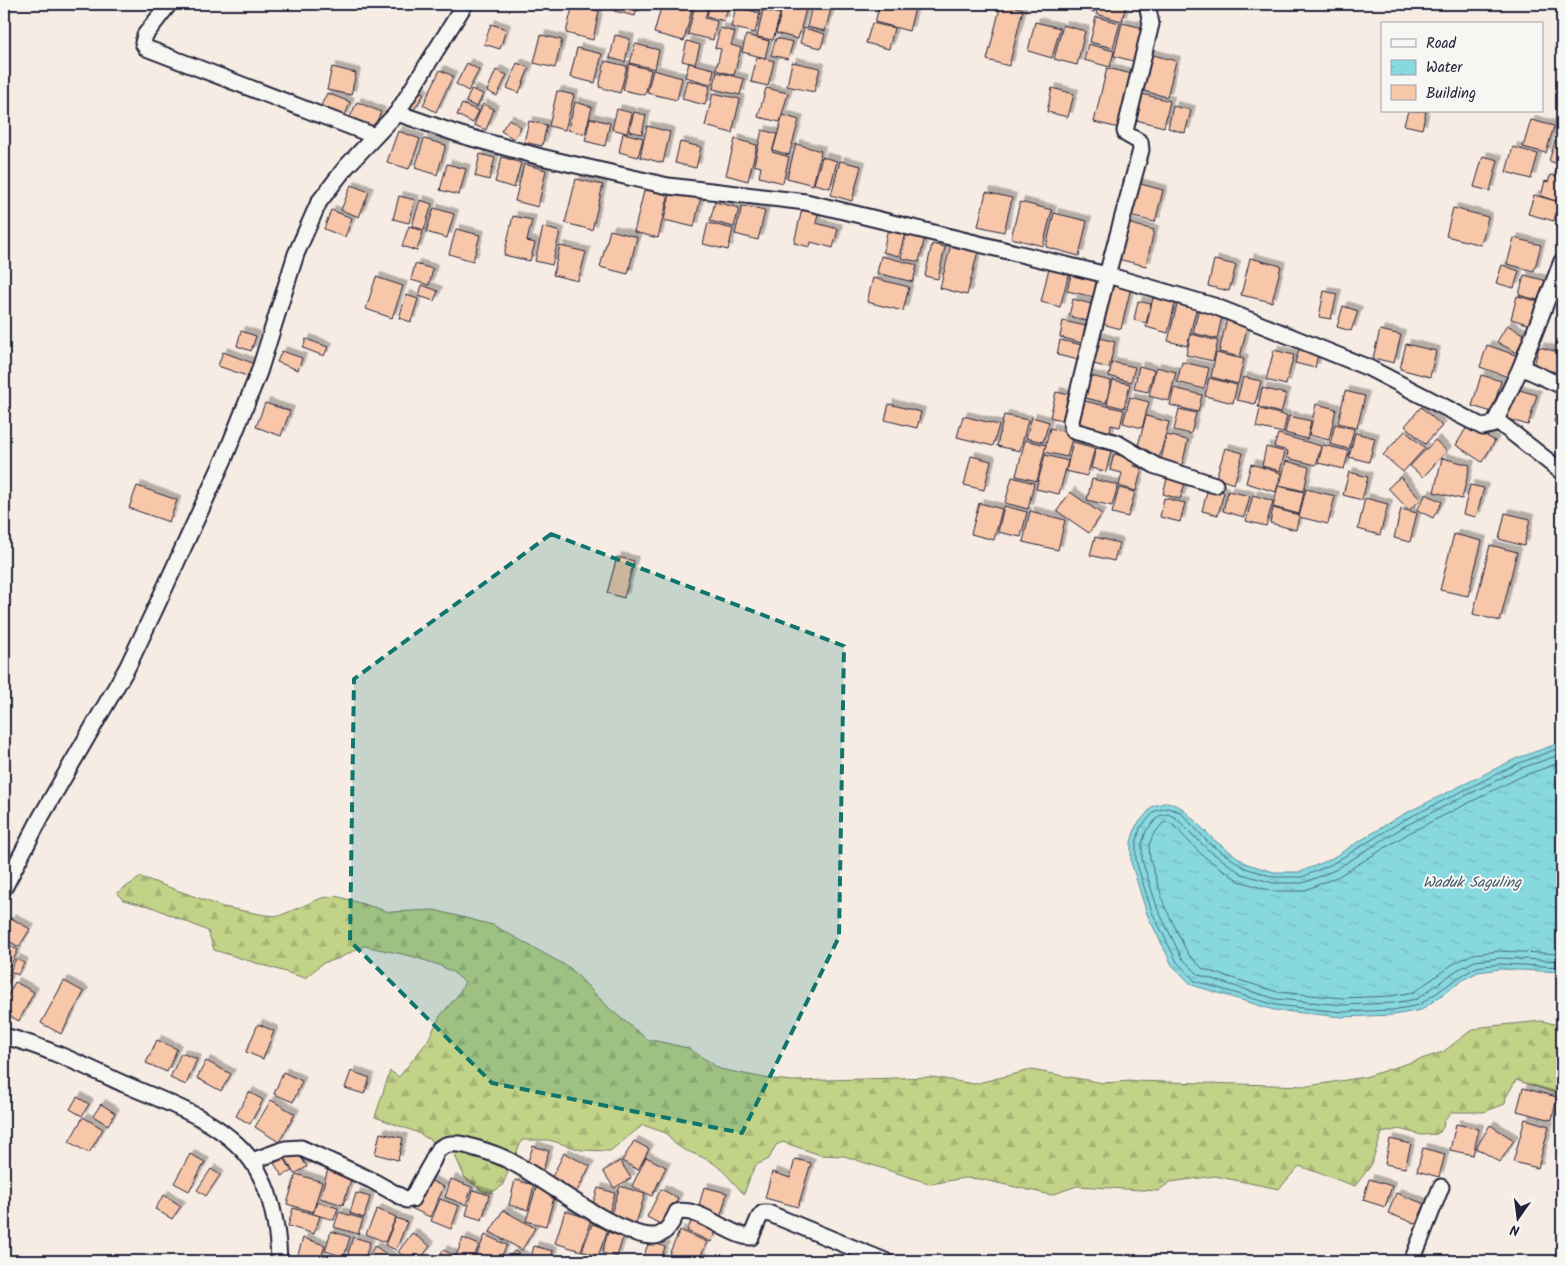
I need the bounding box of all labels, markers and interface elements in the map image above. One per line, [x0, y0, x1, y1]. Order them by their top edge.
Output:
legend [1381, 22, 1544, 112]
text: Road [1426, 32, 1457, 56]
text: Water [1426, 56, 1463, 80]
text: Building [1426, 82, 1476, 106]
water label: Waduk Saguling [1423, 871, 1522, 895]
north arrow [1494, 1192, 1544, 1242]
text: N [1508, 1218, 1522, 1241]

